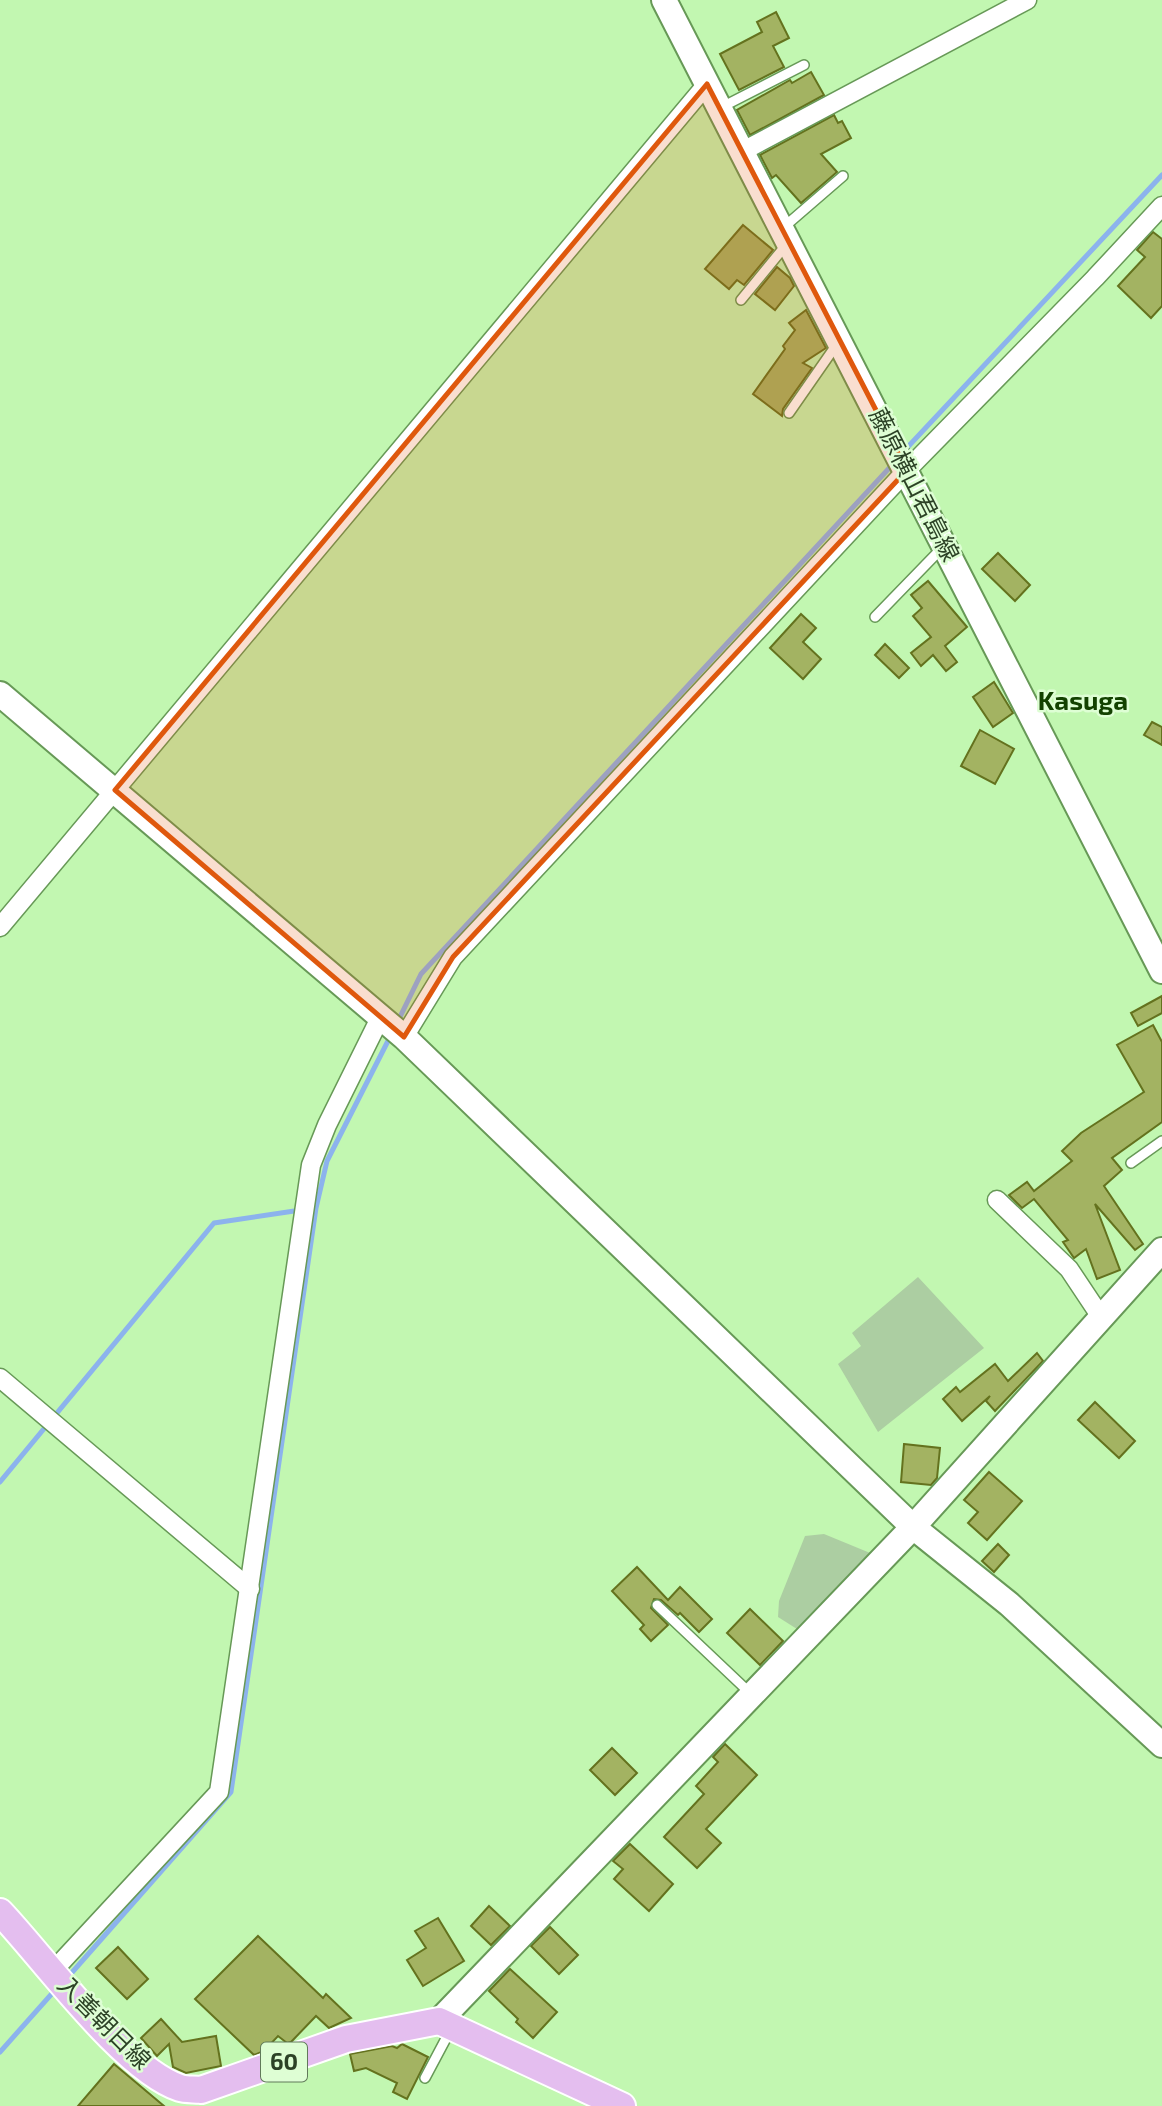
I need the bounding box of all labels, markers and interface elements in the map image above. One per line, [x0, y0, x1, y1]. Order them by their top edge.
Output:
street label: 藤原横山君島線 [864, 403, 966, 566]
district label: Kasuga [1038, 684, 1128, 715]
street label: 入善朝日線 [52, 1969, 158, 2075]
road number: 60 [261, 2042, 307, 2082]

